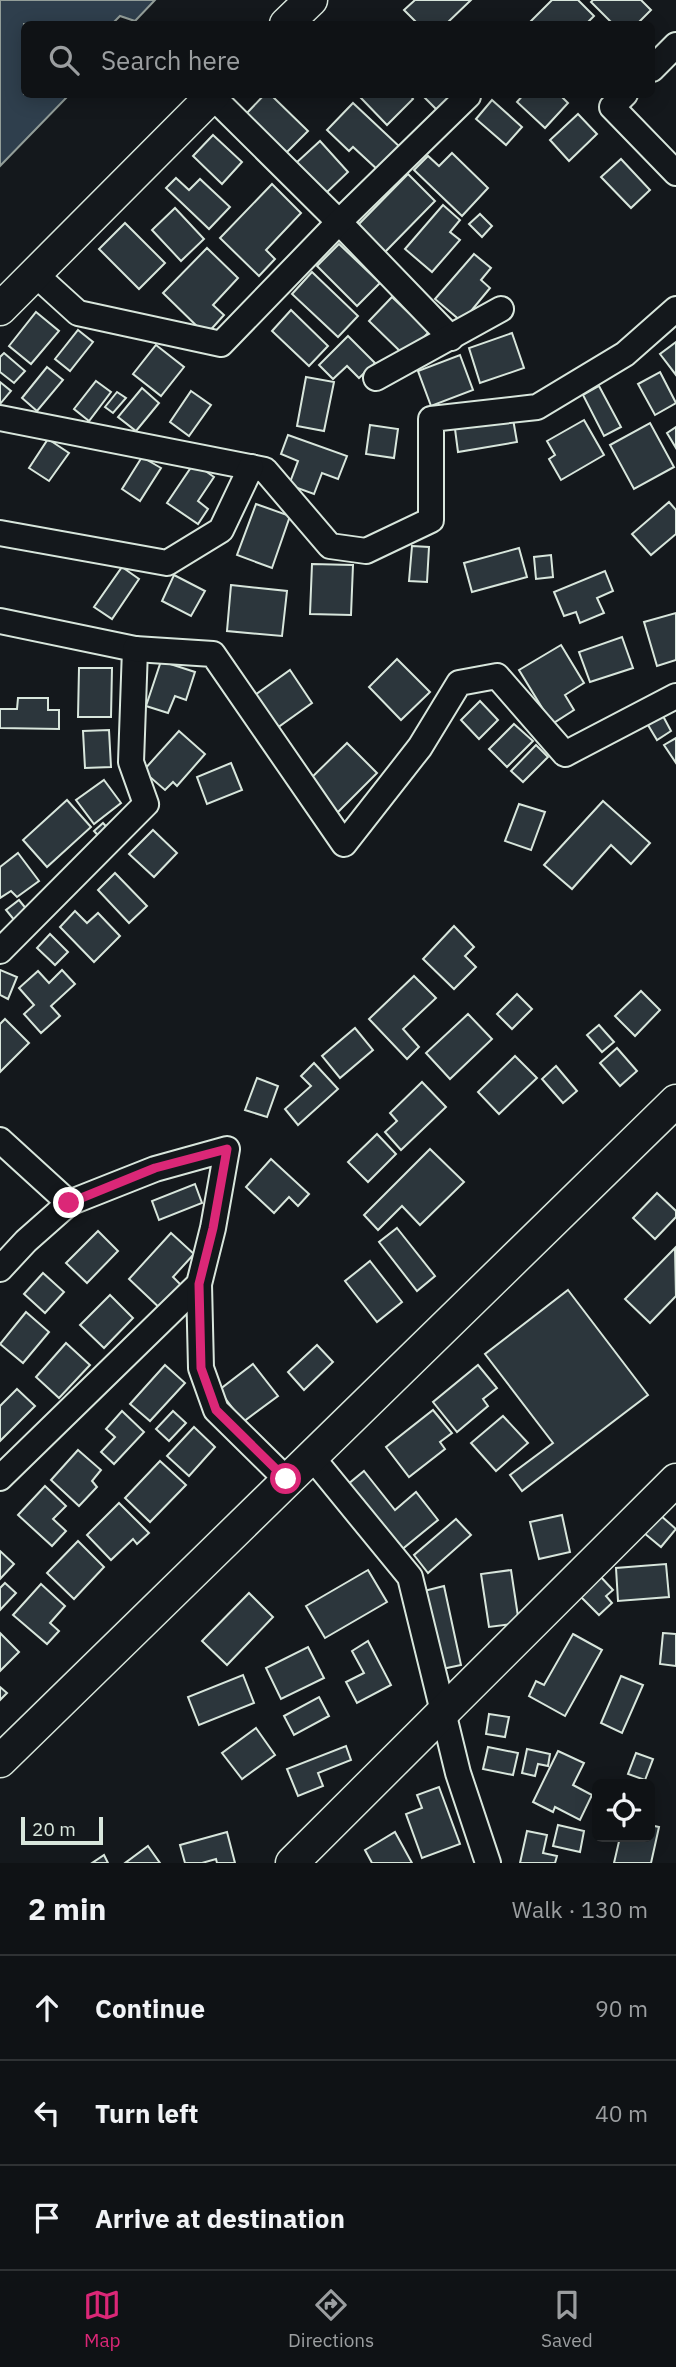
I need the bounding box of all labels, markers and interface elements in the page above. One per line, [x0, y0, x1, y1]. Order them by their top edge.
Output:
search box [21, 21, 655, 98]
icon: search [45, 41, 83, 79]
text: Search here [101, 43, 240, 77]
route end [53, 1187, 84, 1218]
route start [270, 1463, 301, 1494]
map controls [592, 1779, 655, 1842]
button: locate [592, 1779, 655, 1842]
scale bar [21, 1814, 103, 1846]
text: 20 m [32, 1817, 76, 1841]
text: 2 min [28, 1889, 106, 1928]
text: Walk · 130 m [512, 1894, 648, 1924]
icon: ahead [28, 1989, 66, 2027]
text: Continue [95, 1991, 205, 2025]
text: 90 m [595, 1993, 648, 2023]
icon: left [28, 2094, 66, 2132]
text: Turn left [95, 2096, 198, 2130]
text: 40 m [595, 2098, 648, 2128]
icon: arrive [28, 2199, 66, 2237]
text: Arrive at destination [95, 2201, 345, 2235]
tab: Map [83, 2286, 121, 2352]
tab: Directions [288, 2286, 374, 2352]
tab: Saved [541, 2286, 593, 2352]

